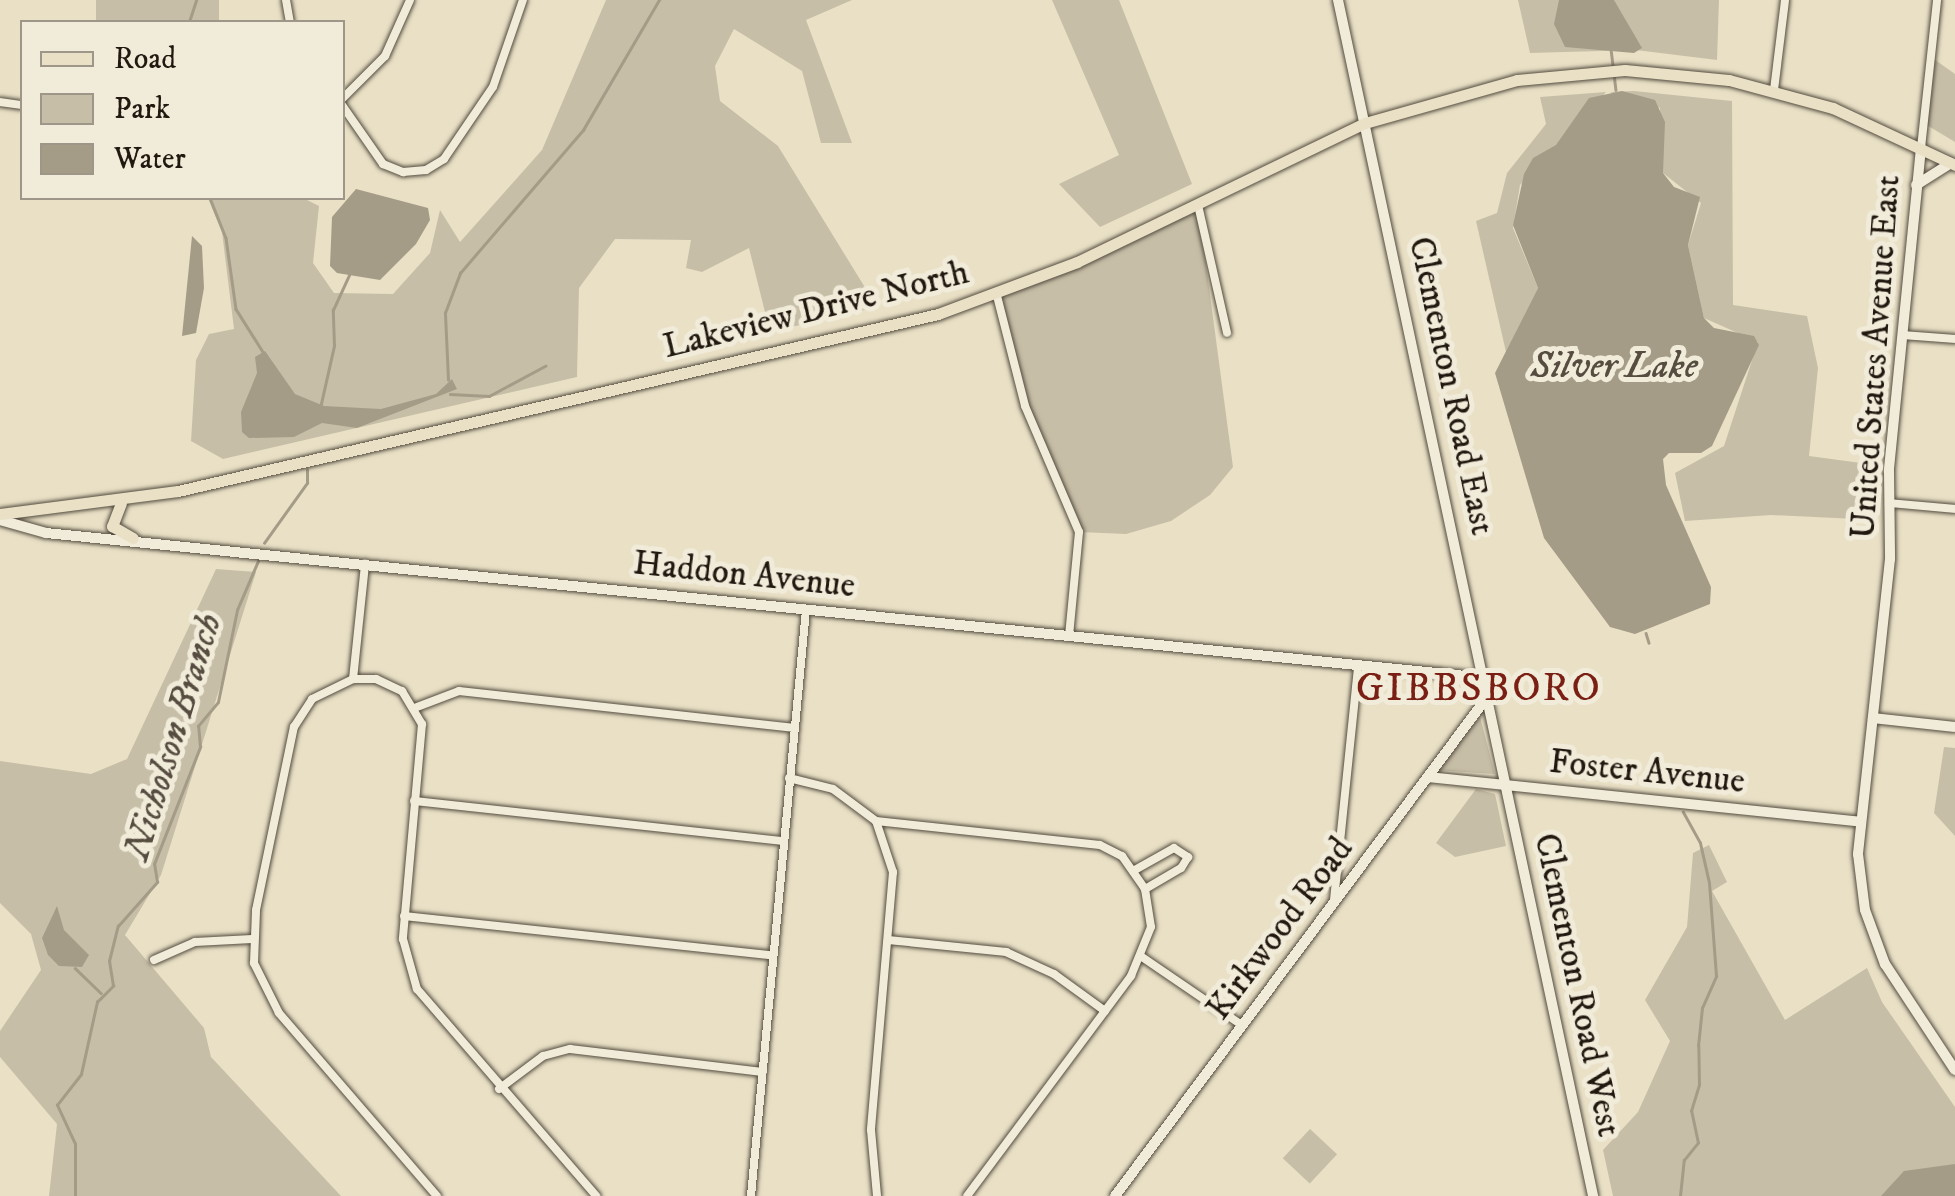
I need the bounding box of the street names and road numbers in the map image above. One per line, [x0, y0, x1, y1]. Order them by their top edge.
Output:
street label: United States Avenue East [1842, 174, 1910, 540]
street label: Clementon Road East [1399, 233, 1503, 539]
street label: Lakeview Drive North [659, 252, 973, 368]
street label: Haddon Avenue [631, 542, 857, 608]
street label: Foster Avenue [1547, 741, 1747, 803]
street label: Kirkwood Road [1198, 829, 1362, 1029]
street label: Clementon Road West [1524, 830, 1630, 1140]

